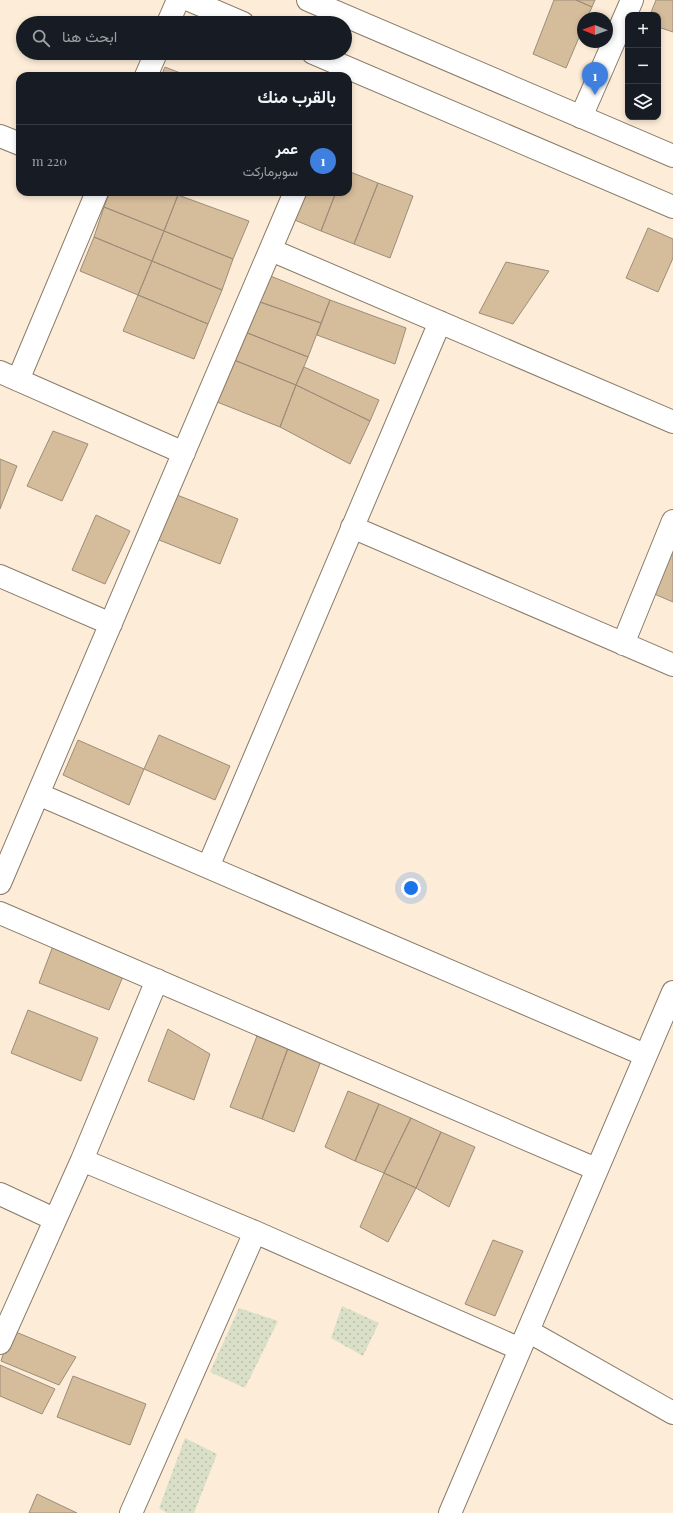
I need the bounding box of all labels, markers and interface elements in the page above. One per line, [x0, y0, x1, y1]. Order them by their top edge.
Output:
north arrow [577, 12, 613, 48]
map controls [625, 12, 661, 120]
button: + [625, 12, 661, 48]
search box [16, 16, 352, 60]
text: ابحث هنا [62, 26, 117, 46]
icon: search [30, 27, 52, 49]
button: − [625, 48, 661, 84]
pin: 1 [582, 62, 608, 95]
button: layers [625, 84, 661, 120]
text: بالقرب منك [257, 85, 336, 107]
text: عمر [275, 138, 298, 158]
text: 220 m [32, 152, 67, 169]
text: 1 [321, 152, 326, 169]
text: سوبرماركت [243, 162, 298, 179]
your location [401, 878, 421, 898]

